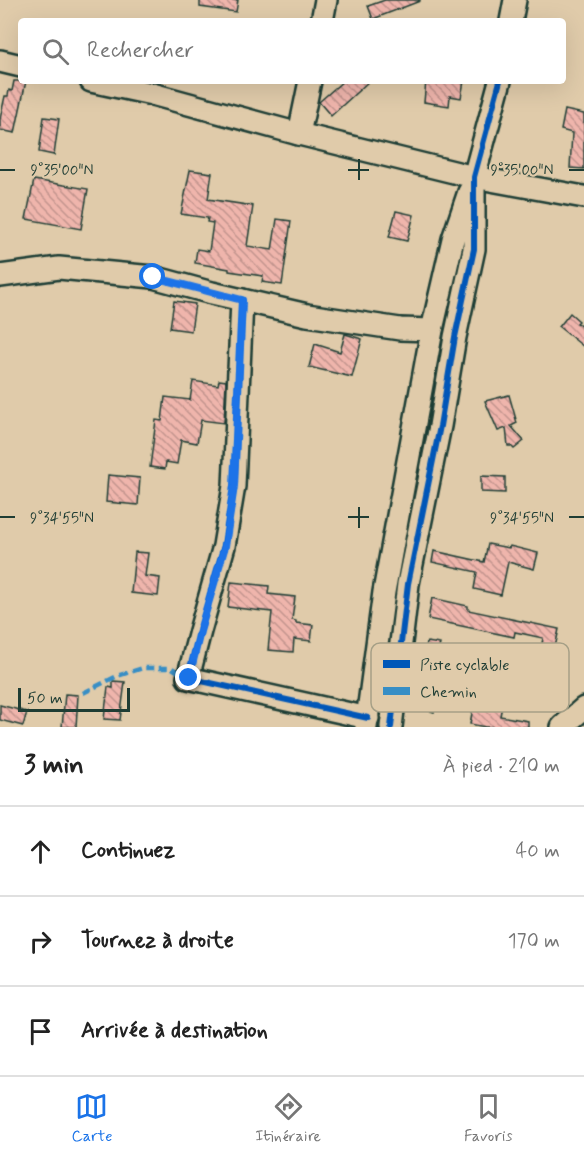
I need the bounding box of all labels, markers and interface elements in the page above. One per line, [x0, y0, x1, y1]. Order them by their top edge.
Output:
search box [18, 18, 566, 84]
icon: search [39, 35, 72, 68]
text: Rechercher [87, 37, 194, 65]
text: 9°35'00"N [31, 161, 93, 181]
text: 9°35'00"N [491, 161, 553, 181]
route start [139, 263, 165, 289]
text: 9°34'55"N [30, 509, 94, 529]
text: 9°34'55"N [490, 509, 554, 529]
legend [371, 643, 569, 712]
text: Piste cyclable [420, 655, 509, 676]
route end [175, 664, 201, 690]
text: Chemin [420, 682, 477, 703]
scale bar [18, 685, 130, 712]
text: 50 m [27, 688, 63, 709]
text: 3 min [24, 749, 84, 783]
text: À pied · 210 m [443, 753, 560, 780]
icon: ahead [24, 835, 57, 868]
text: Continuez [81, 837, 175, 865]
text: 40 m [516, 838, 560, 865]
icon: right [24, 925, 57, 958]
text: Tournez à droite [81, 927, 234, 955]
text: 170 m [508, 928, 560, 955]
icon: arrive [24, 1015, 57, 1048]
text: Arrivée à destination [81, 1017, 268, 1045]
tab: Carte [71, 1090, 112, 1147]
tab: Itinéraire [255, 1090, 321, 1147]
tab: Favoris [464, 1090, 513, 1147]

